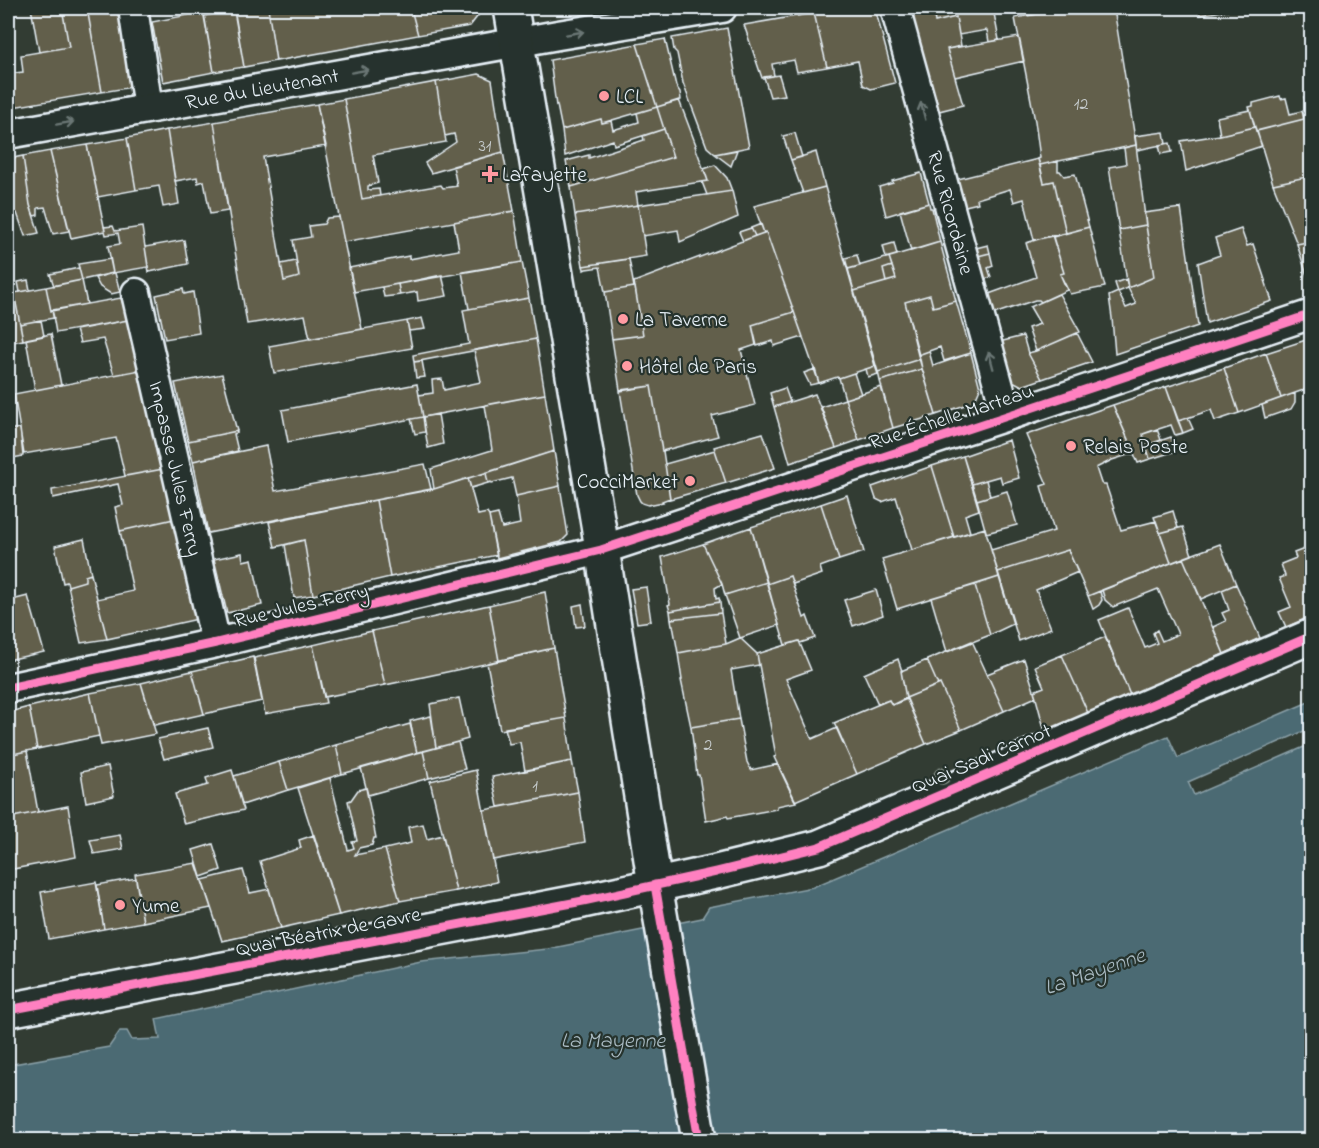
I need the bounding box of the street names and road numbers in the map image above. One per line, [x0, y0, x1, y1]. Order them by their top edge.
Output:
street label: Rue du Lieutenant [183, 62, 342, 119]
street label: Rue Ricordaine [918, 148, 981, 279]
street label: Rue Échelle Marteau [865, 377, 1038, 459]
street label: Impasse Jules Ferry [140, 378, 209, 560]
street label: Rue Jules Ferry [231, 577, 372, 639]
street label: Quai Sadi Carnot [907, 717, 1056, 803]
street label: Quai Béatrix de Gavre [233, 900, 424, 966]

